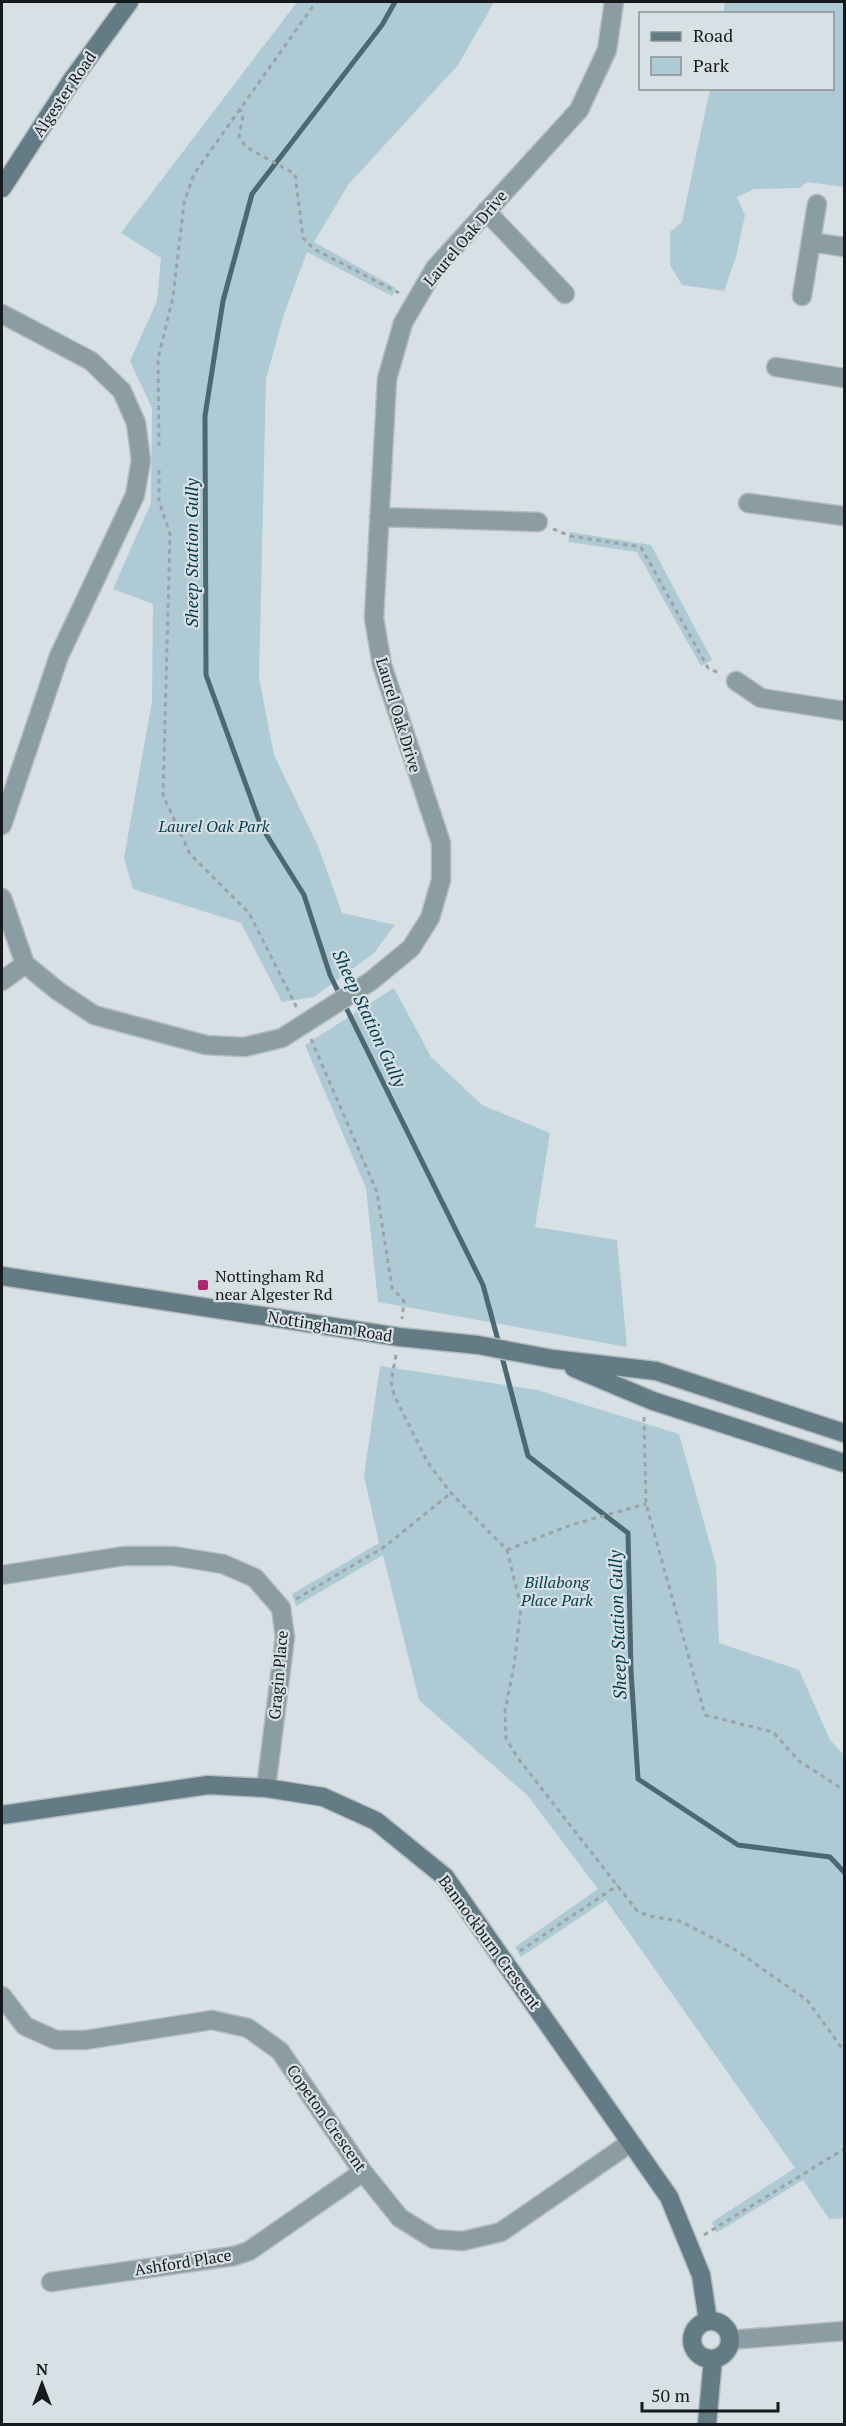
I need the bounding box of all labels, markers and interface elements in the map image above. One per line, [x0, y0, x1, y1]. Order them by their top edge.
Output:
legend [639, 12, 834, 90]
text: Road [693, 23, 733, 47]
street label: Algester Road [27, 47, 101, 141]
text: Park [693, 53, 730, 77]
street label: Laurel Oak Drive [418, 185, 512, 291]
water label: Sheep Station Gully [179, 477, 203, 628]
street label: Laurel Oak Drive [371, 655, 427, 775]
park label: Laurel Oak Park [158, 815, 270, 837]
water label: Sheep Station Gully [328, 945, 413, 1092]
place label: Nottingham Rd near Algester Rd [215, 1265, 333, 1305]
marker: Nottingham Rd near Algester Rd [196, 1278, 210, 1292]
street label: Nottingham Road [266, 1305, 394, 1347]
water label: Sheep Station Gully [602, 1549, 632, 1700]
park label: Billabong Place Park [520, 1571, 593, 1611]
street label: Gragin Place [263, 1629, 293, 1721]
street label: Bannockburn Crescent [434, 1870, 546, 2014]
street label: Copeton Crescent [282, 2060, 372, 2176]
street label: Ashford Place [133, 2243, 233, 2281]
north arrow [12, 2354, 72, 2414]
text: N [36, 2358, 48, 2380]
scale bar [642, 2375, 778, 2413]
text: 50 m [651, 2383, 691, 2407]

